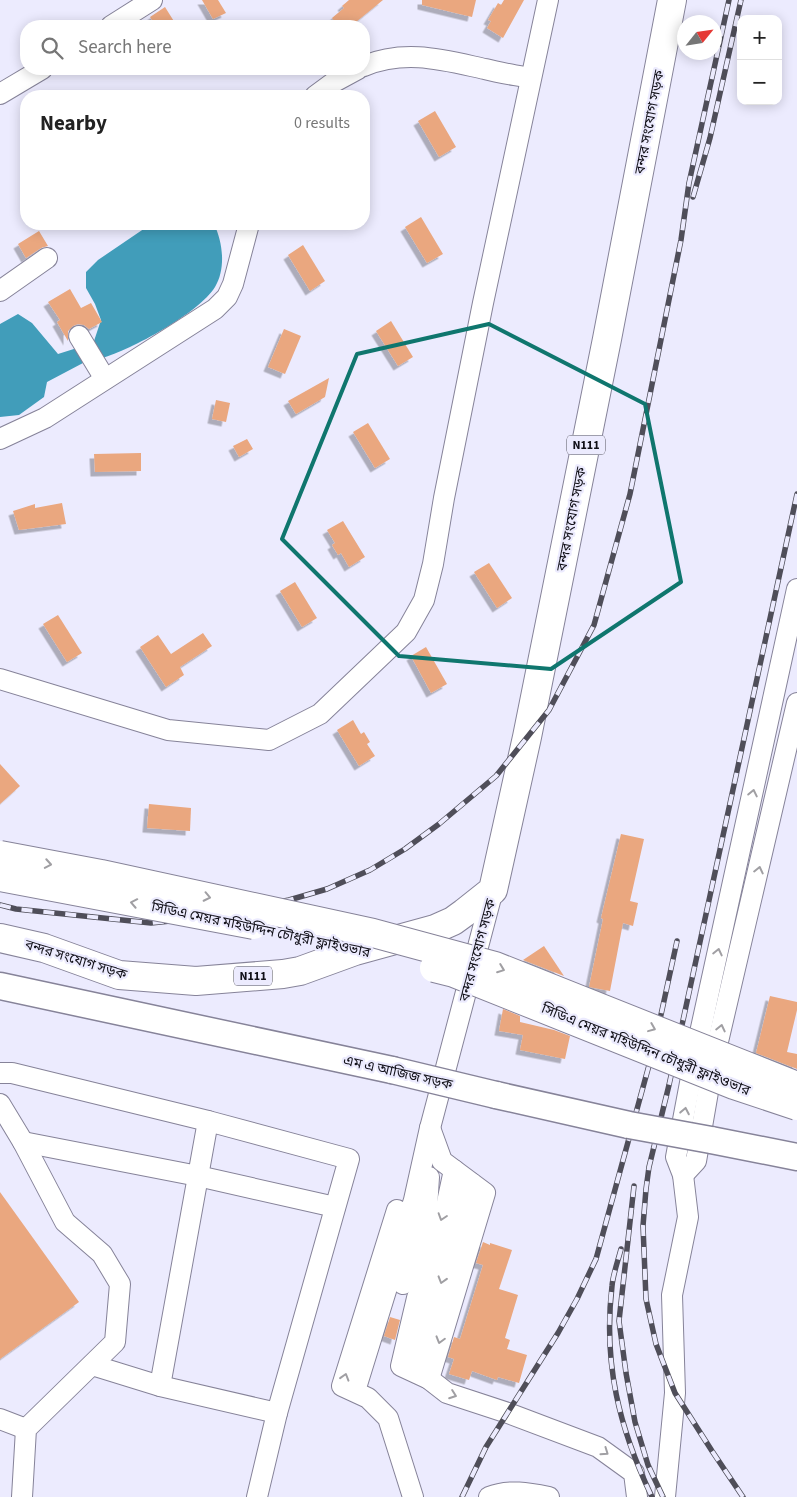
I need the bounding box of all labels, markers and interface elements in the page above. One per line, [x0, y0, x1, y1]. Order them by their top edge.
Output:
north arrow [677, 15, 722, 60]
map controls [737, 15, 782, 105]
button: + [737, 15, 782, 60]
search box [20, 20, 370, 75]
icon: search [38, 34, 66, 62]
text: Search here [78, 34, 172, 61]
button: − [737, 60, 782, 105]
street label: বন্দর সংযোগ সড়ক [630, 68, 670, 177]
text: Nearby [40, 108, 107, 138]
text: 0 results [294, 112, 350, 134]
road number: N111 [567, 436, 605, 454]
street label: বন্দর সংযোগ সড়ক [552, 465, 592, 574]
one-way arrow [747, 789, 757, 798]
one-way arrow [44, 858, 52, 869]
one-way arrow [753, 866, 764, 875]
one-way arrow [203, 891, 212, 902]
street label: বন্দর সংযোগ সড়ক [454, 896, 501, 1005]
street label: সিডিএ মেয়র মহিউদ্দিন চৌধুরী ফ্লাইওভার [148, 897, 373, 963]
one-way arrow [129, 898, 138, 908]
street label: বন্দর সংযোগ সড়ক [21, 935, 130, 985]
one-way arrow [712, 948, 723, 957]
one-way arrow [496, 963, 505, 973]
road number: N111 [234, 966, 272, 986]
street label: সিডিএ মেয়র মহিউদ্দিন চৌধুরী ফ্লাইওভার [537, 998, 754, 1101]
one-way arrow [647, 1022, 656, 1033]
one-way arrow [715, 1024, 726, 1033]
street label: এম এ আজিজ সড়ক [341, 1051, 455, 1095]
one-way arrow [679, 1107, 689, 1116]
one-way arrow [438, 1213, 448, 1221]
one-way arrow [438, 1275, 448, 1283]
one-way arrow [436, 1335, 446, 1344]
one-way arrow [339, 1373, 349, 1382]
one-way arrow [448, 1389, 457, 1399]
one-way arrow [599, 1447, 608, 1455]

